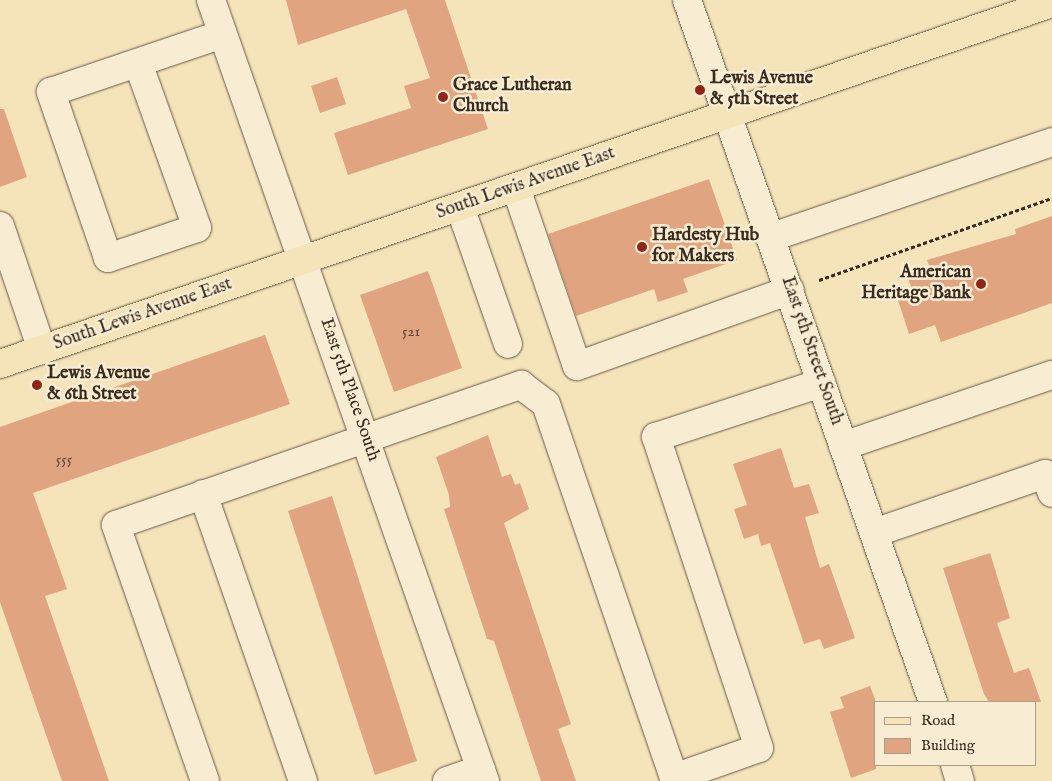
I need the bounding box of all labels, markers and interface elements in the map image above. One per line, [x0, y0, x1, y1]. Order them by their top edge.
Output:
place label: Lewis Avenue & 5th Street [710, 69, 813, 112]
place label: Grace Lutheran Church [453, 76, 572, 118]
marker: Lewis Avenue & 5th Street [694, 84, 706, 96]
marker: Grace Lutheran Church [437, 91, 449, 103]
street label: South Lewis Avenue East [434, 143, 618, 225]
place label: Hardesty Hub for Makers [652, 226, 759, 268]
marker: Hardesty Hub for Makers [636, 241, 648, 253]
place label: American Heritage Bank [861, 263, 971, 306]
street label: South Lewis Avenue East [51, 274, 235, 356]
street label: East 5th Street South [775, 274, 847, 428]
marker: American Heritage Bank [975, 278, 987, 290]
street label: East 5th Place South [314, 316, 384, 464]
house number: 521 [402, 323, 420, 341]
place label: Lewis Avenue & 6th Street [47, 364, 150, 406]
marker: Lewis Avenue & 6th Street [31, 379, 43, 391]
house number: 555 [56, 451, 72, 469]
legend [874, 701, 1037, 766]
text: Road [921, 711, 955, 730]
text: Building [921, 736, 975, 755]

